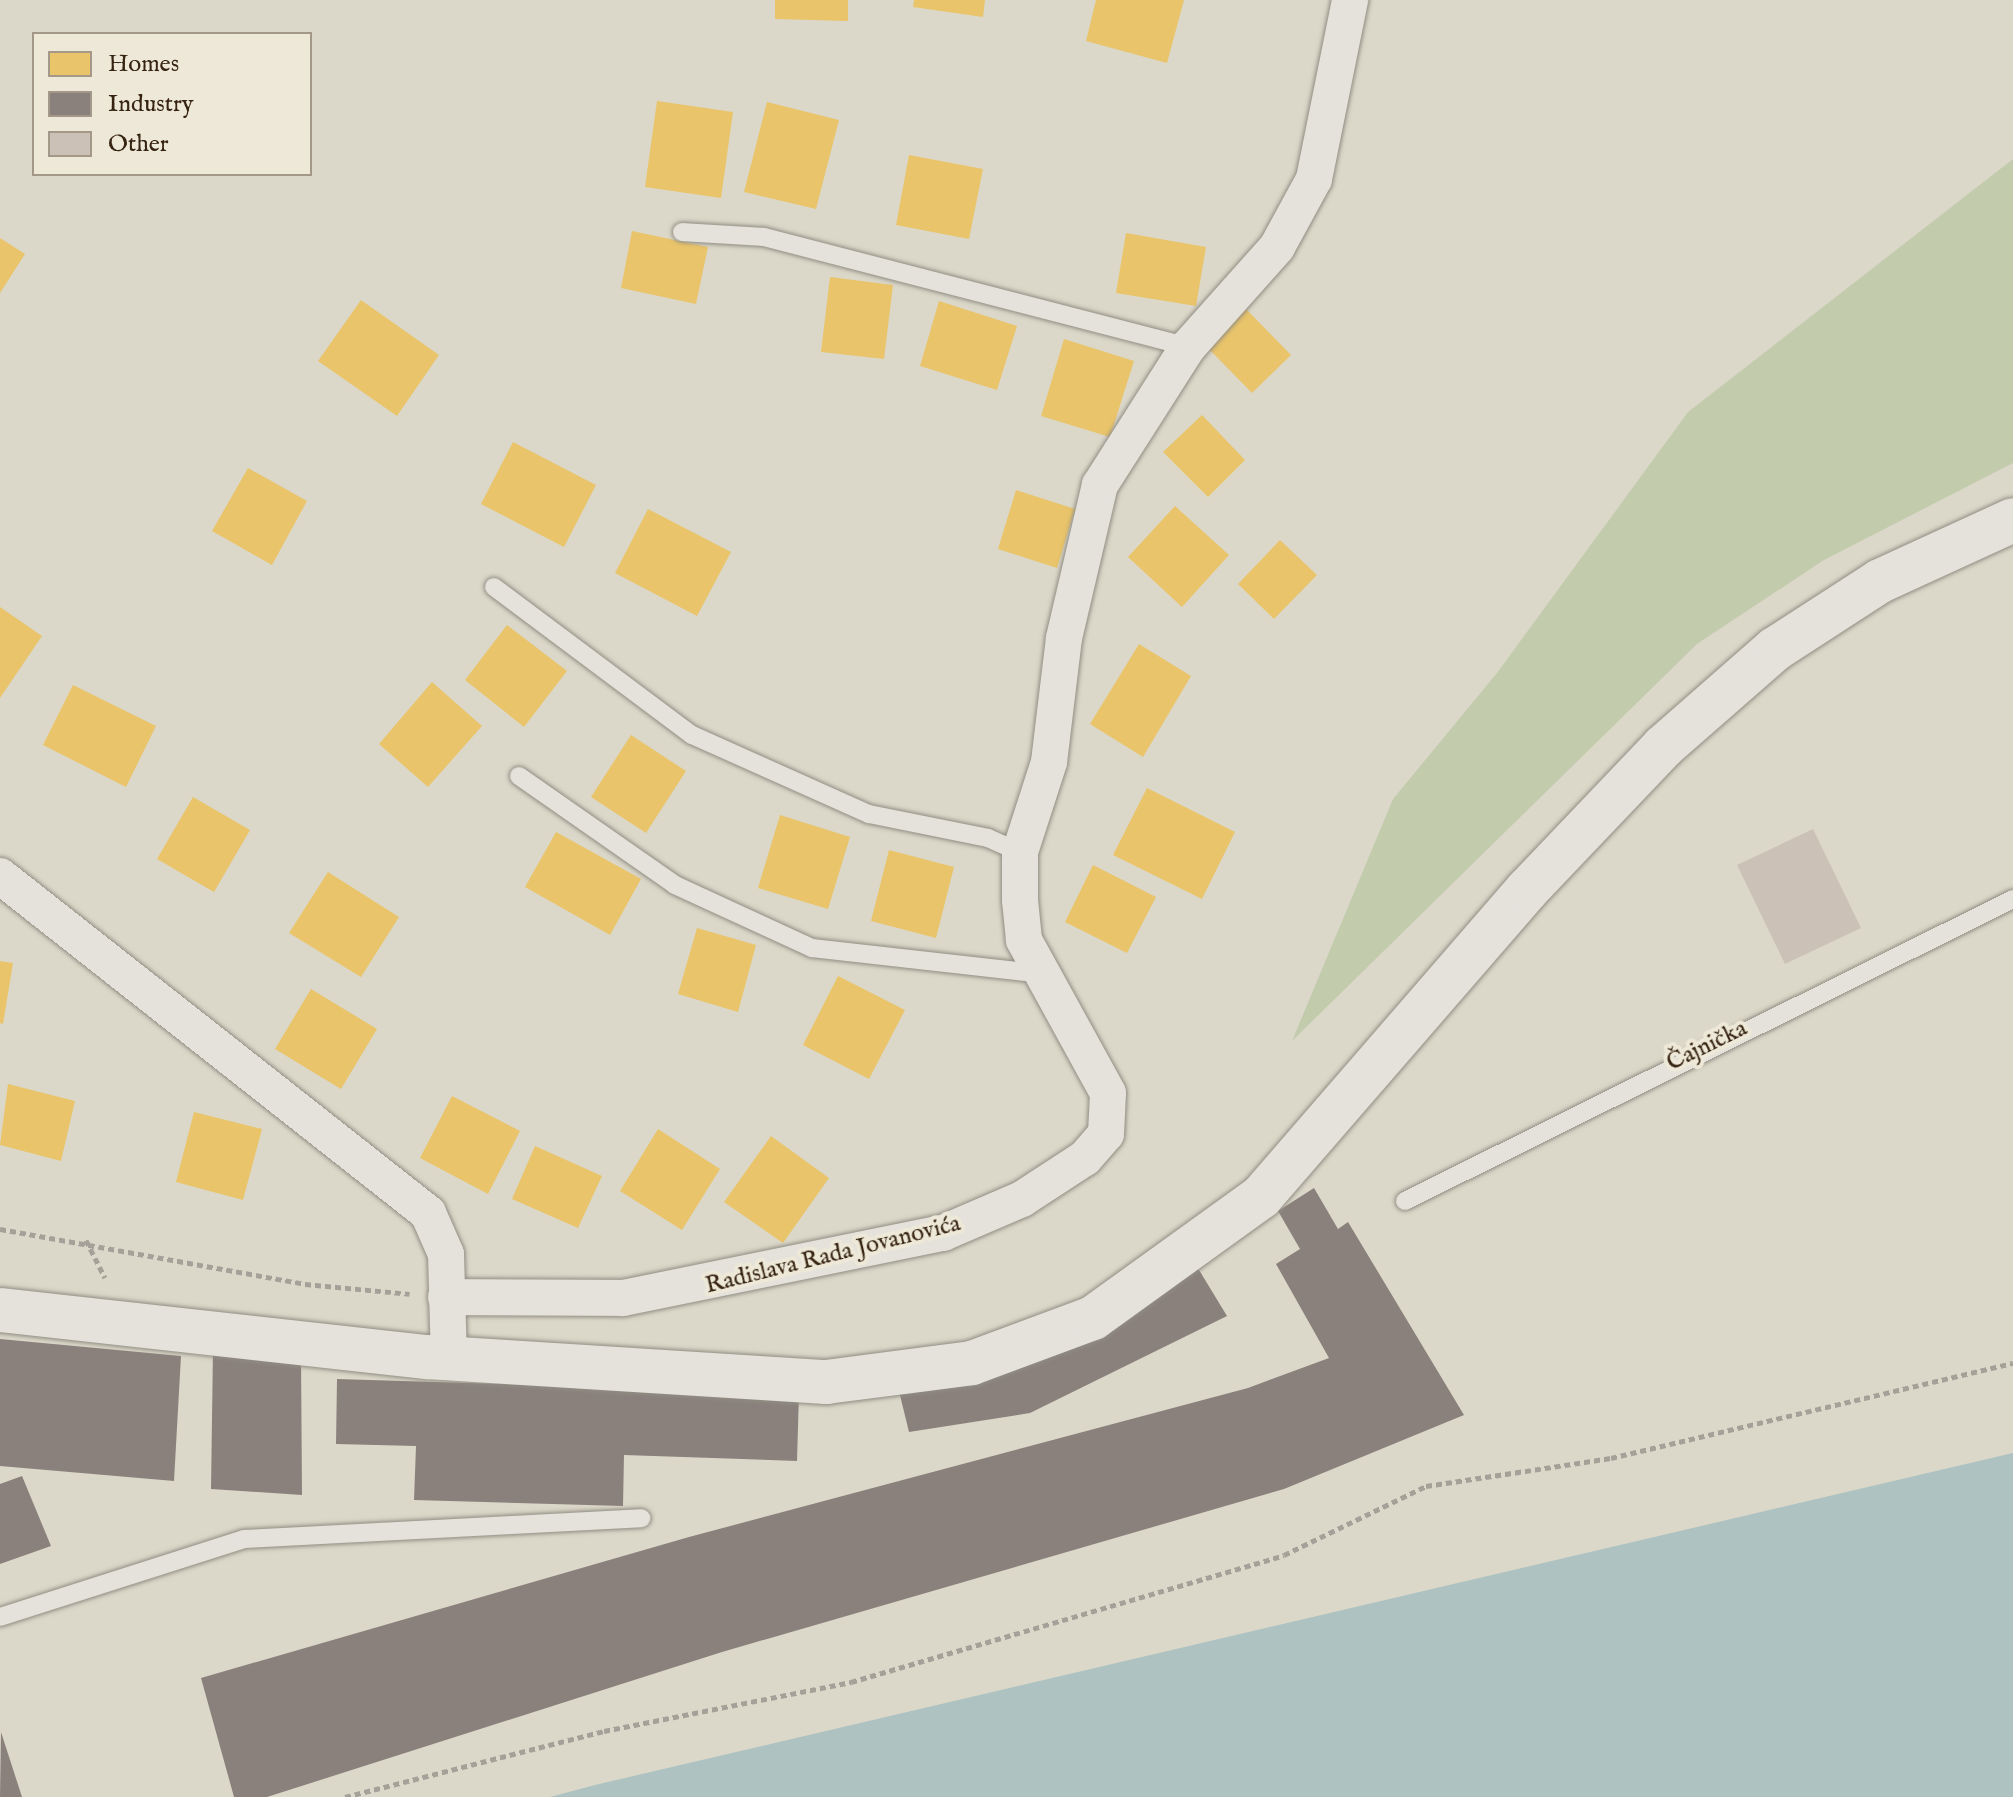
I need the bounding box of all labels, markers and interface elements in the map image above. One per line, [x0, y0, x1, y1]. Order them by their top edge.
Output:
legend [32, 32, 312, 176]
text: Homes [108, 49, 179, 80]
text: Industry [108, 89, 194, 120]
text: Other [108, 129, 169, 160]
street label: Čajnička [1662, 1014, 1752, 1078]
street label: Radislava Rada Jovanovića [702, 1209, 964, 1301]

